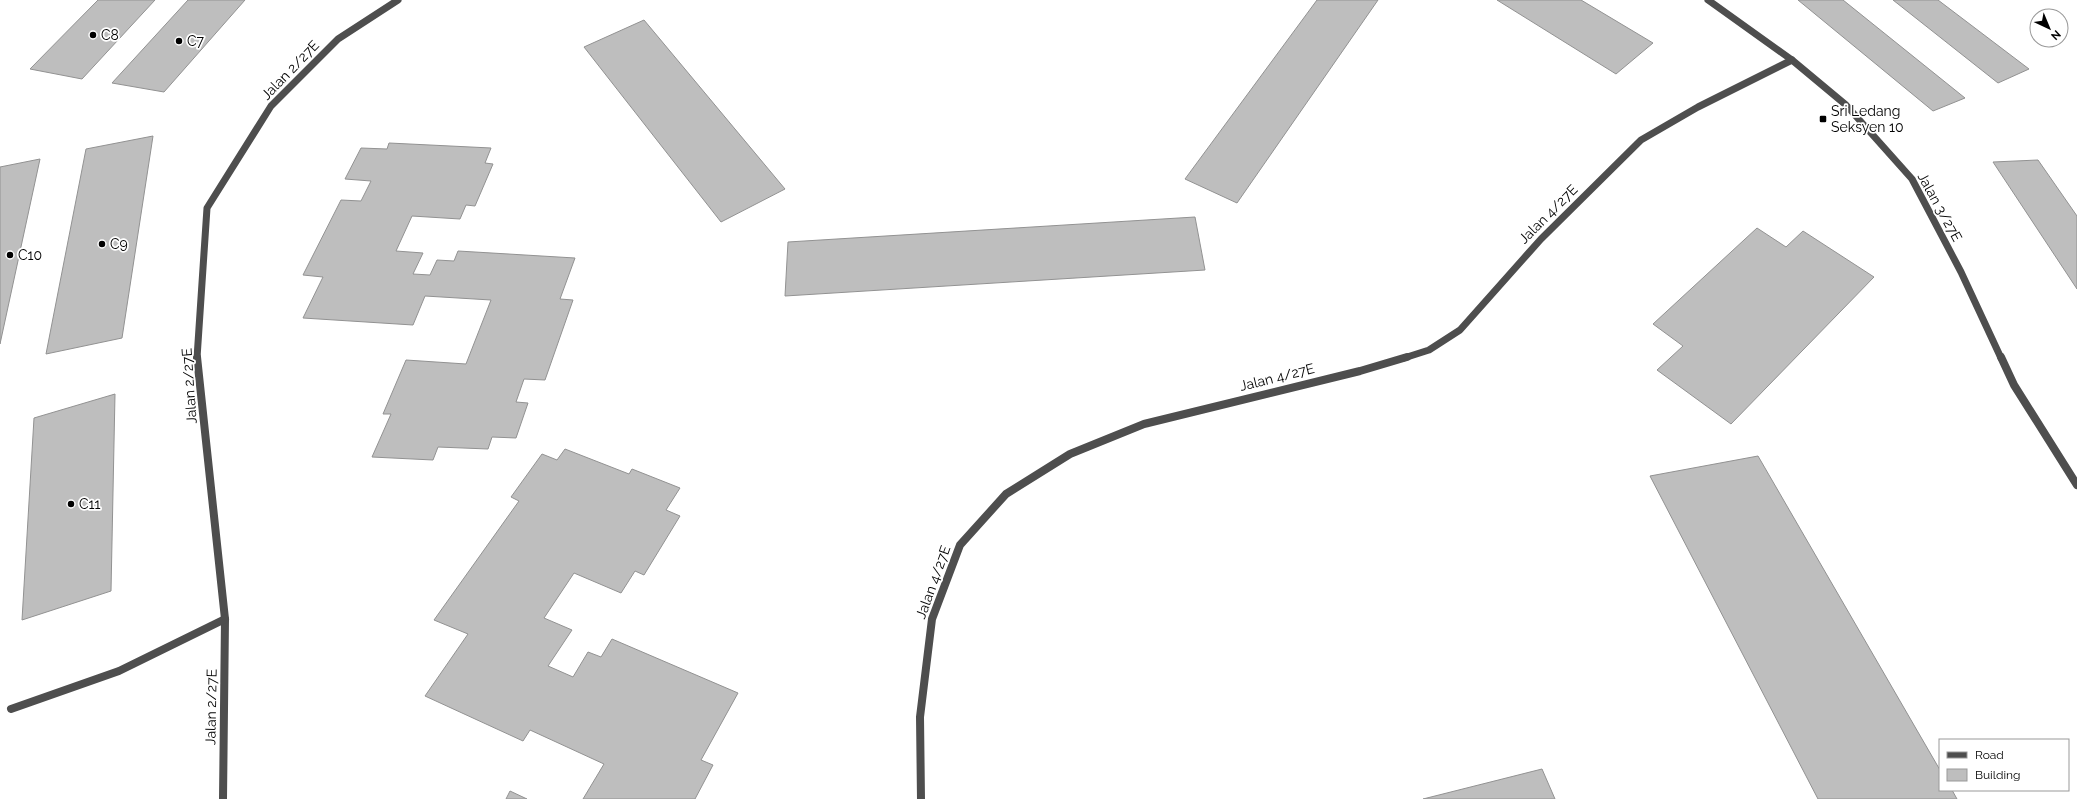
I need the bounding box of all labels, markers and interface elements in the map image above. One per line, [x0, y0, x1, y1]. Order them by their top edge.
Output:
north arrow [2029, 8, 2069, 48]
place label: C8 [101, 27, 119, 43]
text: N [2048, 27, 2063, 42]
marker: C8 [88, 30, 98, 40]
place label: C7 [187, 33, 205, 49]
marker: C7 [174, 36, 184, 46]
street label: Jalan 2/27E [258, 37, 322, 103]
place label: Sri Ledang Seksyen 10 [1831, 103, 1904, 135]
marker: Sri Ledang Seksyen 10 [1818, 114, 1828, 124]
street label: Jalan 3/27E [1915, 170, 1965, 244]
street label: Jalan 4/27E [1515, 181, 1581, 247]
place label: C9 [110, 236, 128, 252]
marker: C9 [97, 239, 107, 249]
place label: C10 [18, 247, 42, 263]
marker: C10 [5, 250, 15, 260]
street label: Jalan 2/27E [178, 347, 200, 425]
street label: Jalan 4/27E [1238, 360, 1316, 394]
place label: C11 [79, 496, 101, 512]
marker: C11 [66, 499, 76, 509]
street label: Jalan 4/27E [912, 543, 954, 621]
street label: Jalan 2/27E [202, 669, 220, 745]
legend [1939, 739, 2069, 791]
text: Road [1975, 748, 2004, 762]
text: Building [1975, 768, 2021, 782]

